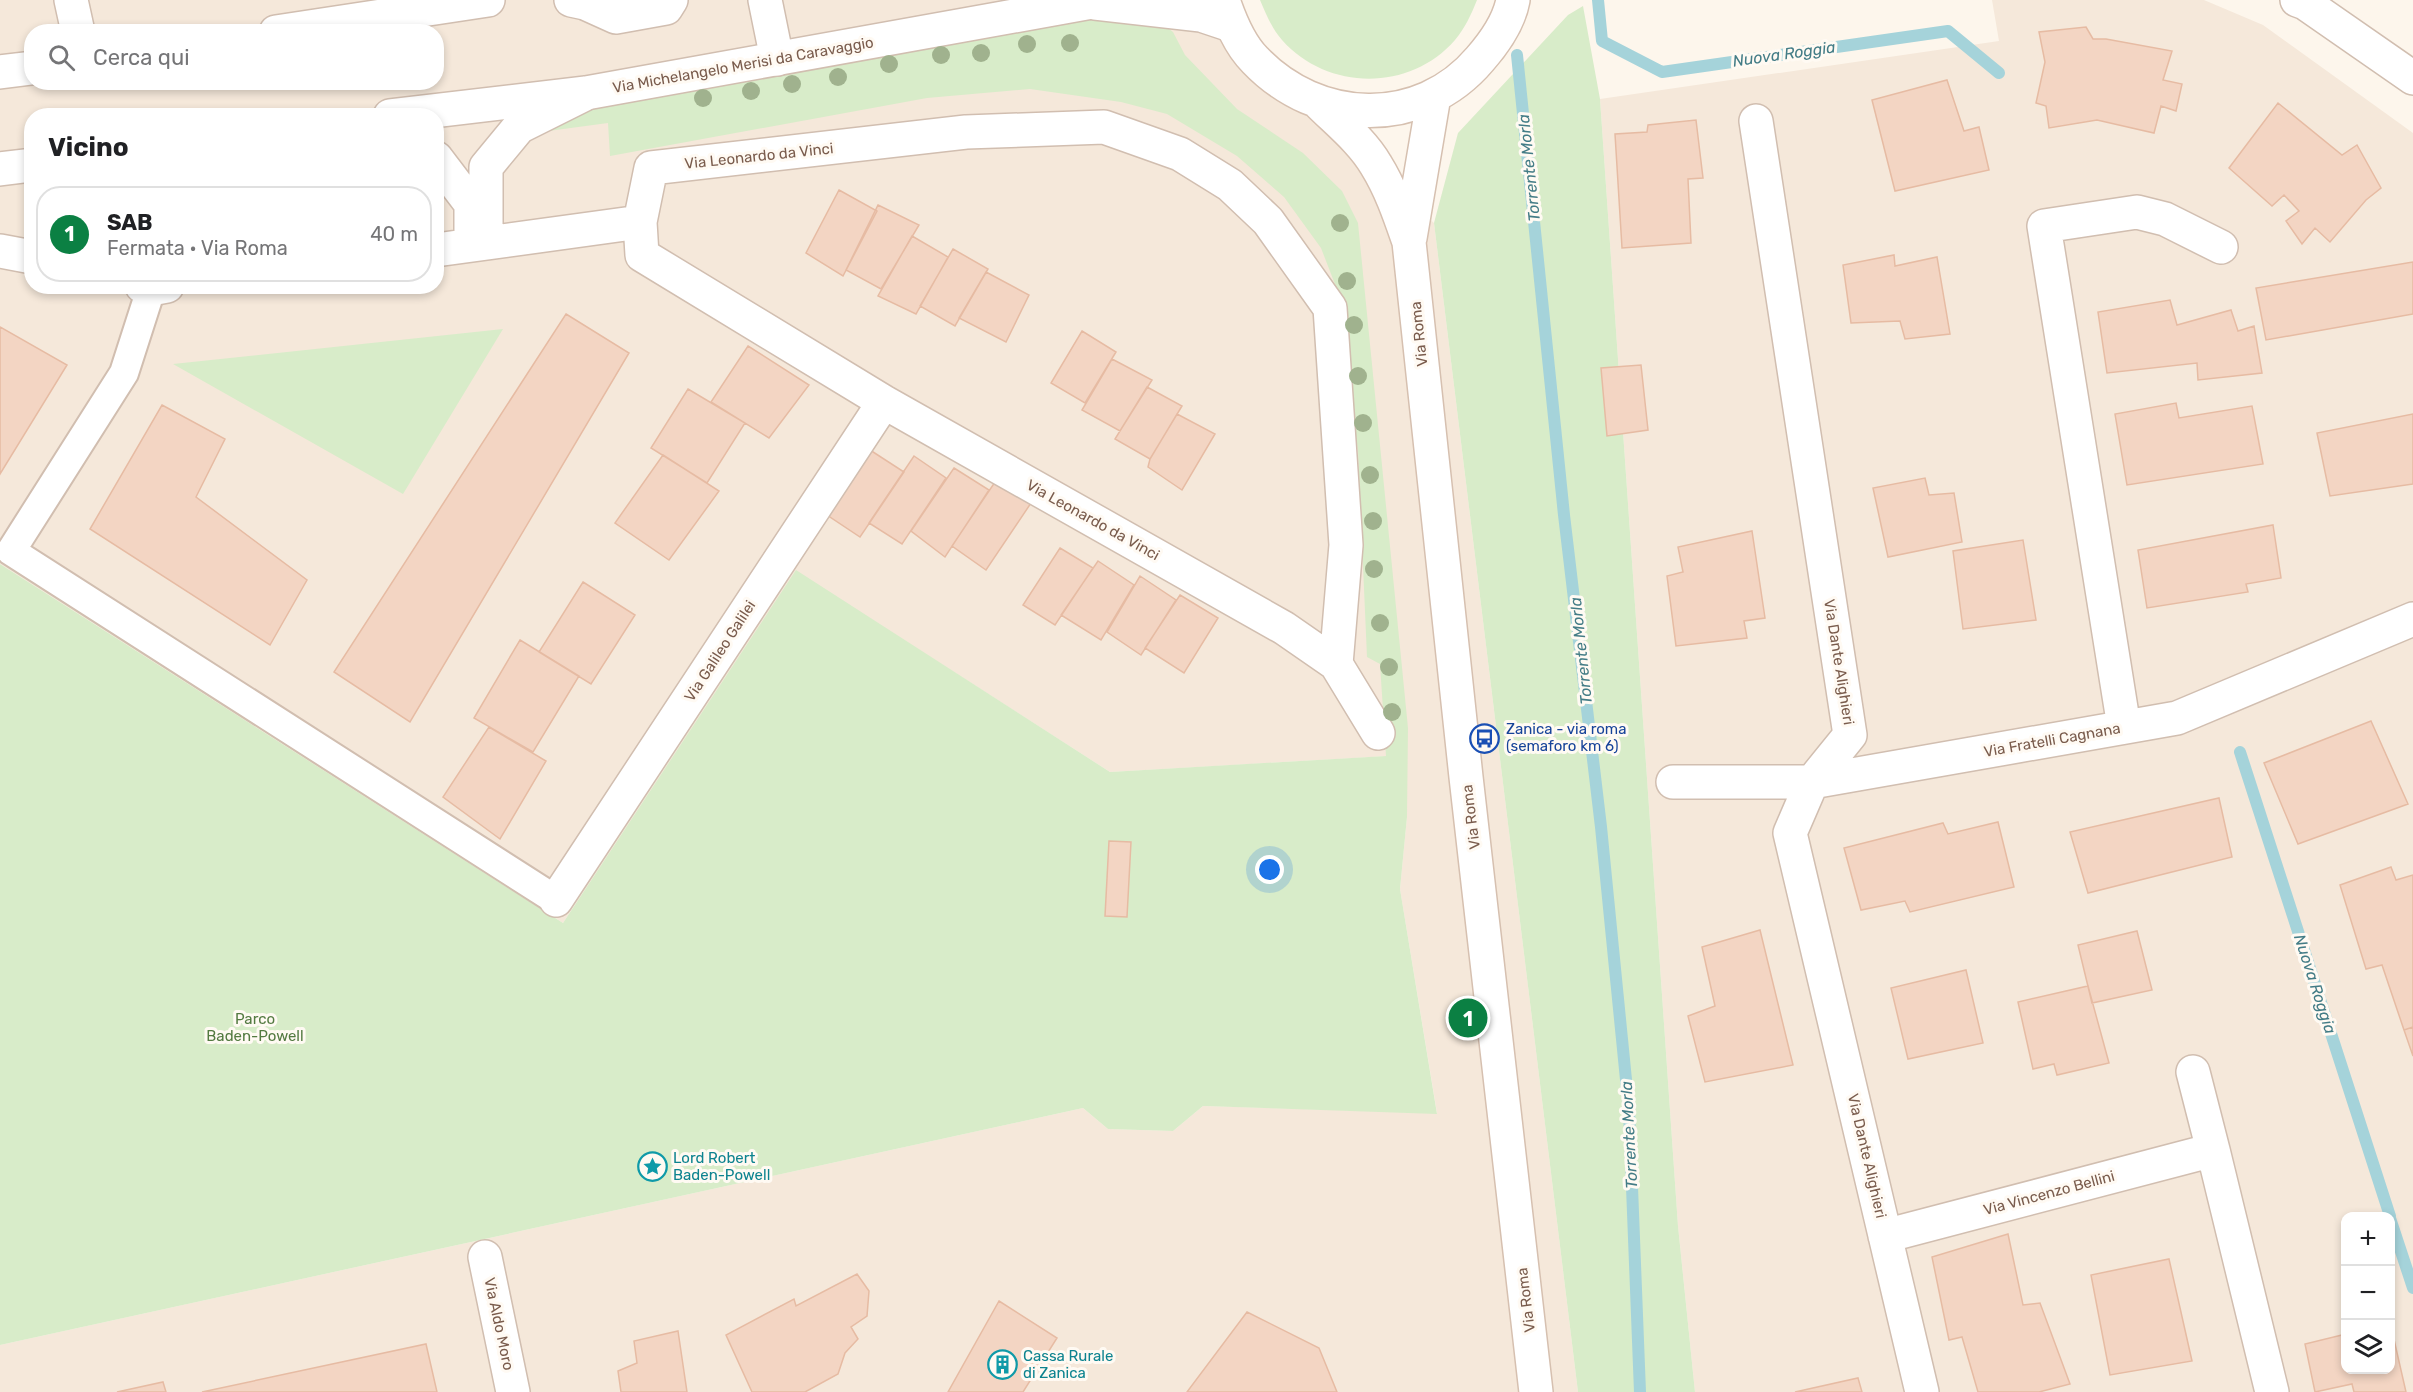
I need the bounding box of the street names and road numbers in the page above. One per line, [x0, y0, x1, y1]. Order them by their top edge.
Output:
street label: Via Michelangelo Merisi da Caravaggio [611, 33, 875, 97]
street label: Via Leonardo da Vinci [684, 139, 834, 173]
street label: Via Roma [1407, 301, 1431, 367]
street label: Via Leonardo da Vinci [1023, 476, 1163, 564]
street label: Via Galileo Galilei [681, 597, 759, 705]
street label: Via Dante Alighieri [1820, 598, 1858, 726]
street label: Via Fratelli Cagnana [1982, 719, 2122, 761]
street label: Via Roma [1458, 783, 1484, 851]
street label: Via Dante Alighieri [1844, 1092, 1890, 1220]
street label: Via Vincenzo Bellini [1981, 1167, 2117, 1219]
street label: Via Roma [1513, 1266, 1539, 1334]
street label: Via Aldo Moro [480, 1276, 518, 1372]

